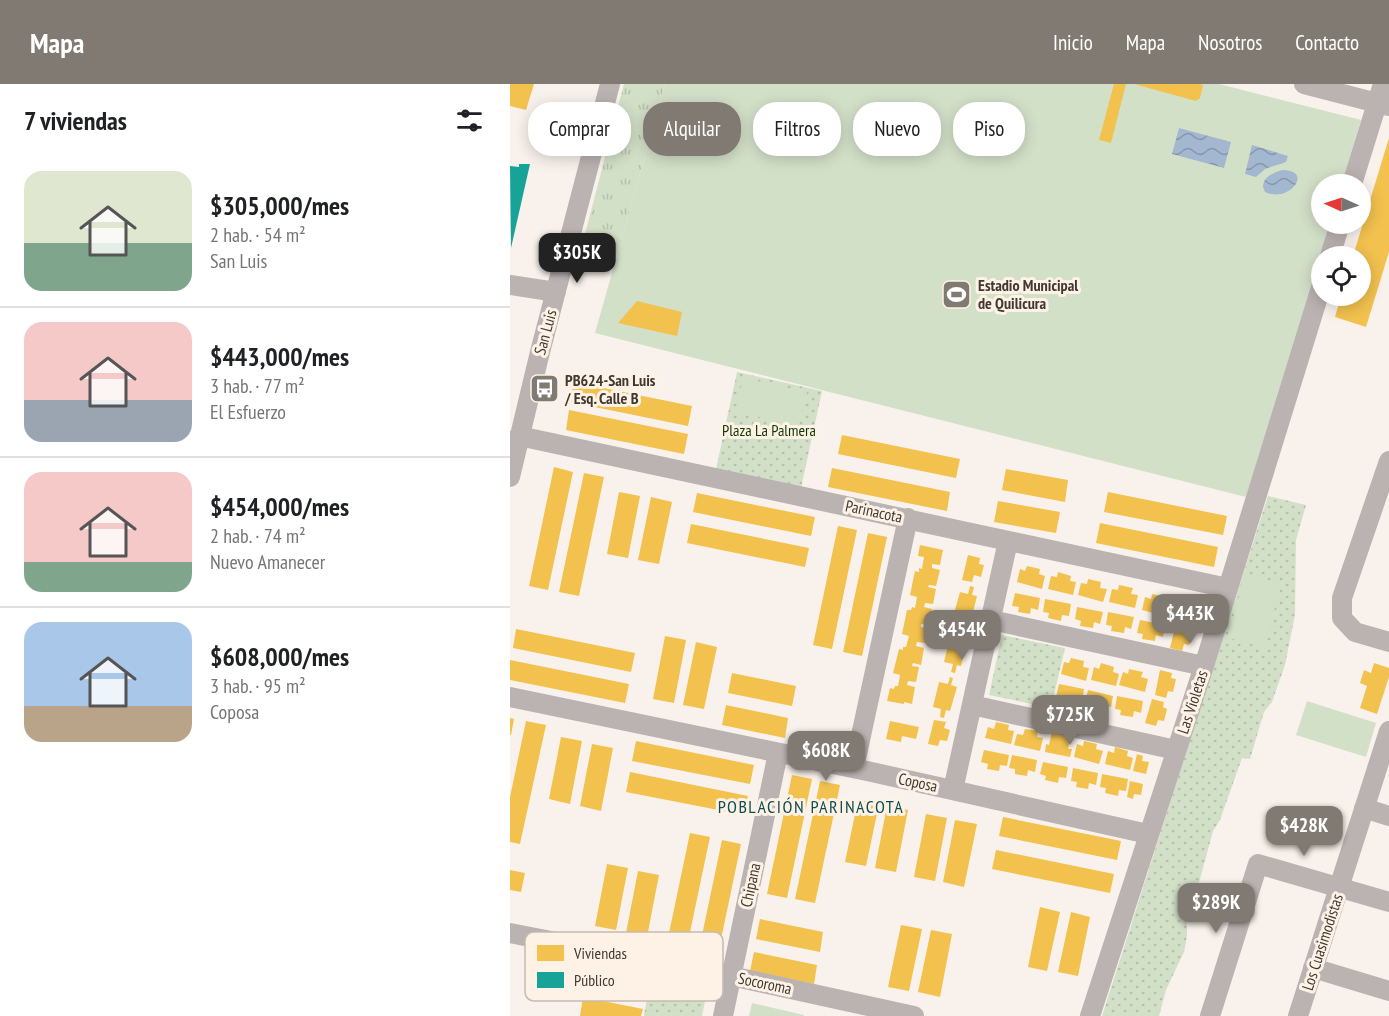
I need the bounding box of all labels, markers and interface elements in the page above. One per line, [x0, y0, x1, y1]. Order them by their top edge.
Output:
text: Mapa [30, 24, 84, 61]
text: Inicio [1053, 29, 1093, 56]
text: Mapa [1126, 29, 1165, 56]
text: Nosotros [1198, 29, 1262, 56]
text: Contacto [1295, 29, 1359, 56]
chip: Comprar [528, 102, 631, 156]
chip: Alquilar [643, 102, 741, 156]
chip: Filtros [753, 102, 841, 156]
chip: Nuevo [853, 102, 941, 156]
chip: Piso [953, 102, 1025, 156]
text: 7 viviendas [24, 104, 127, 137]
icon: filters [453, 104, 486, 137]
north arrow [1311, 174, 1371, 234]
map controls [1311, 174, 1371, 306]
text: $305,000/mes [210, 189, 349, 222]
icon: home [72, 195, 144, 267]
text: 2 hab. · 54 m² [210, 222, 306, 248]
pin: $305K [535, 233, 619, 284]
text: $305K [553, 239, 601, 265]
button: locate [1311, 246, 1371, 306]
text: San Luis [210, 248, 267, 274]
place label: Estadio Municipal de Quilicura [978, 275, 1078, 313]
sports icon: Estadio Municipal de Quilicura [941, 278, 973, 310]
street label: San Luis [529, 307, 561, 357]
text: $443,000/mes [210, 340, 349, 373]
icon: home [72, 346, 144, 418]
place label: PB624-San Luis / Esq. Calle B [564, 370, 656, 408]
text: 3 hab. · 77 m² [210, 373, 305, 399]
bus stop icon: PB624-San Luis / Esq. Calle B [528, 373, 560, 405]
text: El Esfuerzo [210, 399, 286, 425]
park label: Plaza La Palmera [722, 420, 816, 440]
text: $454,000/mes [210, 490, 349, 523]
street label: Parinacota [844, 495, 904, 527]
icon: home [72, 496, 144, 568]
text: 2 hab. · 74 m² [210, 523, 306, 549]
text: Nuevo Amanecer [210, 549, 325, 575]
pin: $443K [1148, 594, 1232, 645]
text: $443K [1166, 600, 1214, 626]
pin: $454K [920, 610, 1004, 661]
text: $454K [938, 616, 986, 642]
text: $608,000/mes [210, 640, 349, 673]
icon: home [72, 646, 144, 718]
street label: Las Violetas [1172, 668, 1212, 736]
text: 3 hab. · 95 m² [210, 673, 306, 699]
pin: $725K [1028, 695, 1112, 746]
text: Coposa [210, 699, 259, 725]
text: $725K [1046, 701, 1094, 727]
pin: $608K [784, 731, 868, 782]
text: $608K [802, 737, 850, 763]
street label: Coposa [897, 768, 939, 796]
district label: POBLACIÓN PARINACOTA [718, 795, 904, 818]
pin: $428K [1262, 806, 1346, 857]
text: $428K [1280, 812, 1328, 838]
street label: Chipana [736, 861, 764, 909]
pin: $289K [1174, 883, 1258, 934]
text: $289K [1192, 889, 1240, 915]
street label: Los Cuasimodistas [1297, 891, 1347, 993]
legend [525, 932, 723, 1001]
text: Viviendas [573, 943, 627, 963]
street label: Socoroma [736, 968, 794, 998]
text: Público [574, 970, 615, 990]

